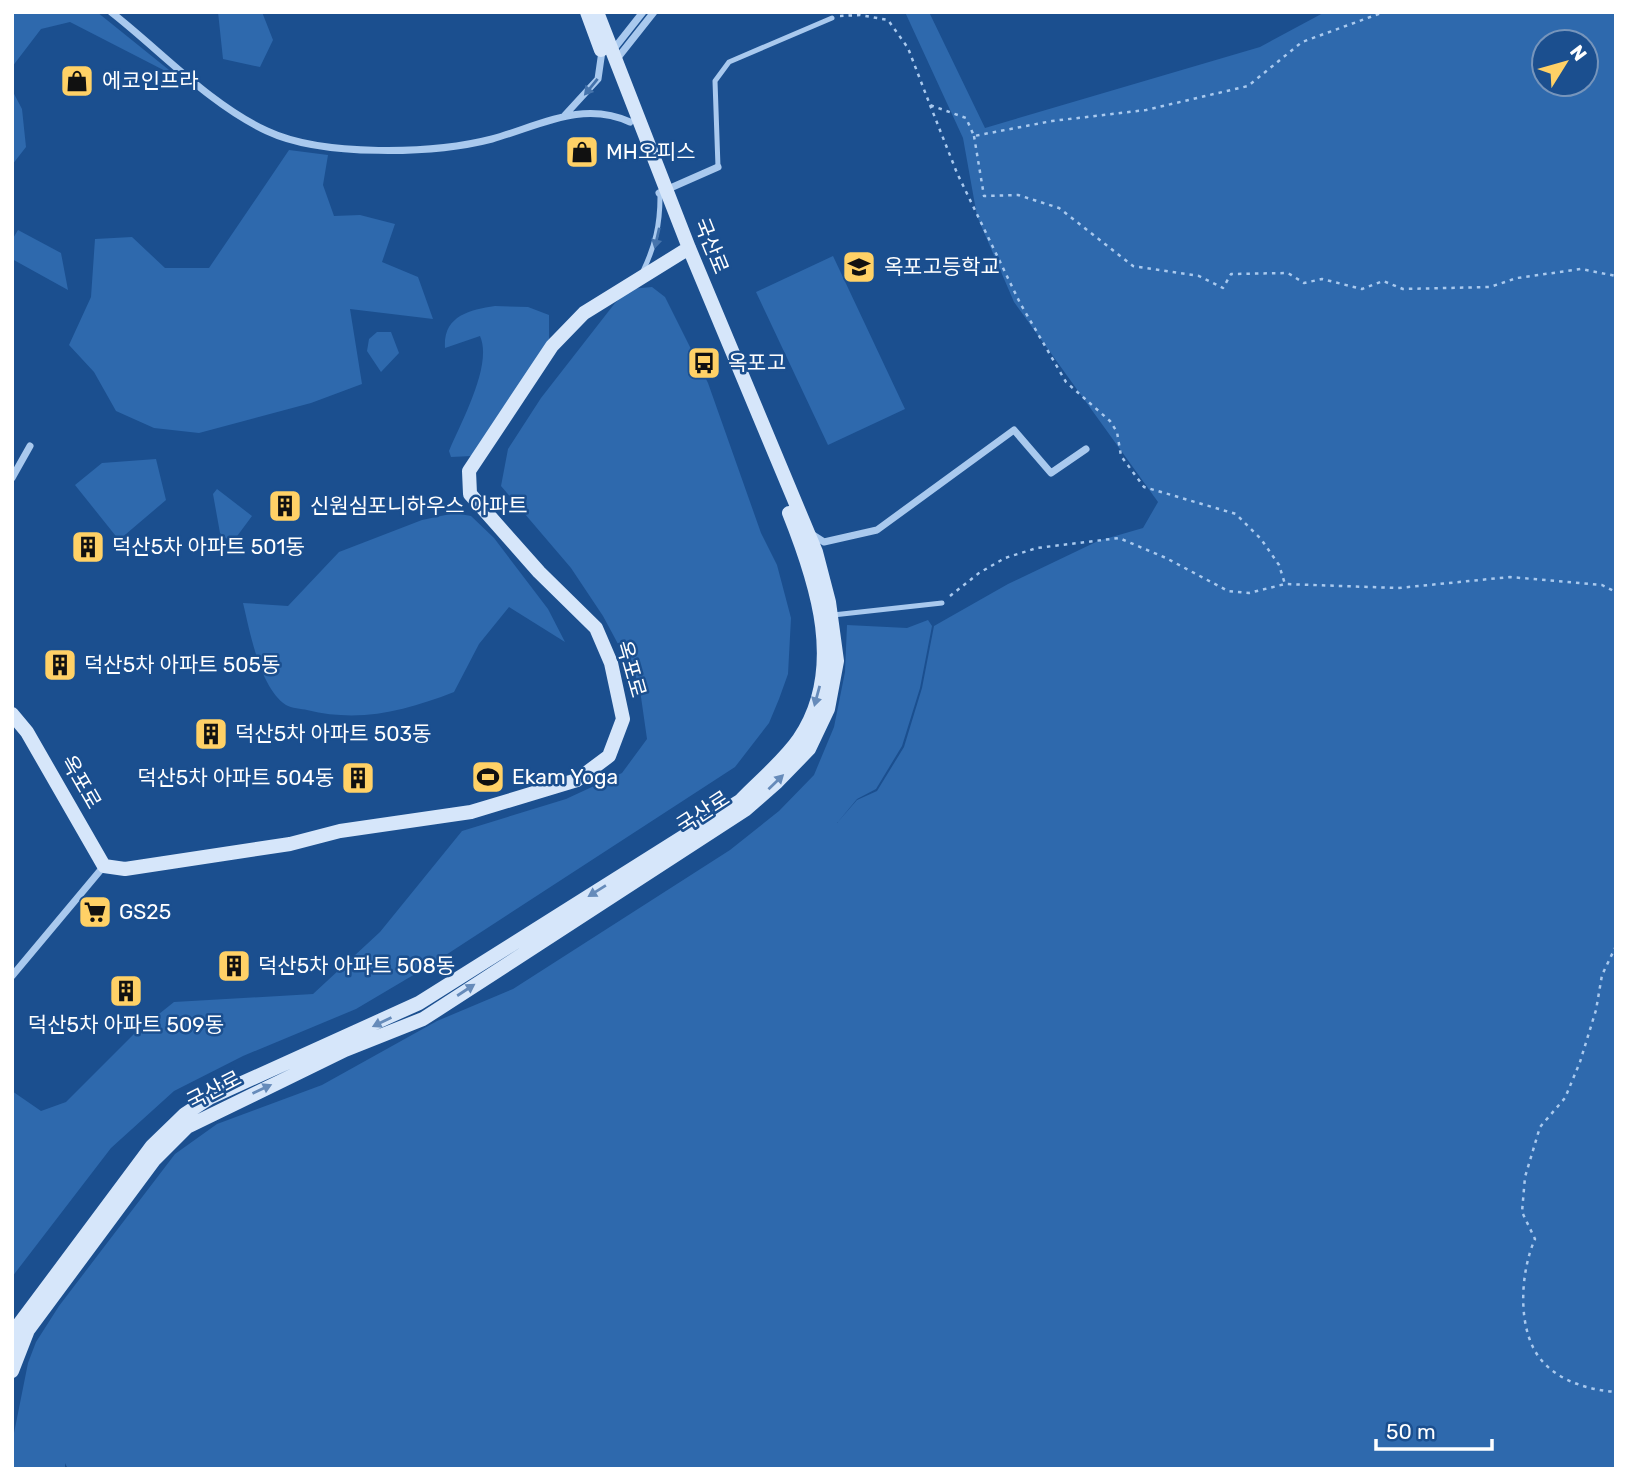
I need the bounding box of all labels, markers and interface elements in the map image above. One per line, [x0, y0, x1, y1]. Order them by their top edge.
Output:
north arrow [1530, 28, 1600, 98]
text: N [1565, 41, 1591, 65]
shop icon: 에코인프라 [58, 62, 96, 100]
place label: 에코인프라 [102, 68, 199, 93]
one-way arrow [583, 77, 598, 95]
shop icon: MH오피스 [563, 133, 601, 171]
place label: MH오피스 [606, 139, 696, 164]
street label: 국산로 [689, 214, 734, 277]
one-way arrow [651, 227, 662, 249]
school or university icon: 옥포고등학교 [840, 248, 878, 286]
place label: 옥포고등학교 [884, 254, 1000, 279]
bus stop icon: 옥포고 [685, 344, 723, 382]
place label: 옥포고 [728, 350, 786, 375]
building icon: 신원심포니하우스 아파트 [266, 487, 304, 525]
place label: 신원심포니하우스 아파트 [310, 493, 528, 518]
building icon: 덕산5차 아파트 501동 [69, 528, 107, 566]
place label: 덕산5차 아파트 501동 [112, 534, 305, 559]
street label: 옥포로 [611, 638, 651, 700]
building icon: 덕산5차 아파트 505동 [41, 646, 79, 684]
place label: 덕산5차 아파트 505동 [84, 652, 280, 677]
one-way arrow [811, 686, 821, 707]
building icon: 덕산5차 아파트 503동 [192, 715, 230, 753]
place label: 덕산5차 아파트 503동 [235, 721, 431, 746]
street label: 옥포로 [56, 750, 107, 813]
sports icon: Ekam Yoga [469, 758, 507, 796]
building icon: 덕산5차 아파트 504동 [339, 759, 377, 797]
place label: Ekam Yoga [512, 764, 618, 789]
place label: 덕산5차 아파트 504동 [137, 765, 334, 790]
one-way arrow [768, 773, 785, 790]
street label: 국산로 [672, 785, 734, 838]
one-way arrow [587, 884, 606, 897]
supermarket icon: GS25 [76, 893, 114, 931]
place label: GS25 [119, 899, 171, 924]
building icon: 덕산5차 아파트 508동 [215, 947, 253, 985]
place label: 덕산5차 아파트 508동 [258, 953, 455, 978]
building icon: 덕산5차 아파트 509동 [107, 972, 145, 1010]
one-way arrow [456, 984, 476, 997]
place label: 덕산5차 아파트 509동 [28, 1012, 224, 1037]
one-way arrow [372, 1016, 392, 1027]
street label: 국산로 [182, 1065, 245, 1114]
one-way arrow [252, 1083, 272, 1095]
scale bar [1376, 1408, 1492, 1452]
text: 50 m [1386, 1419, 1436, 1444]

